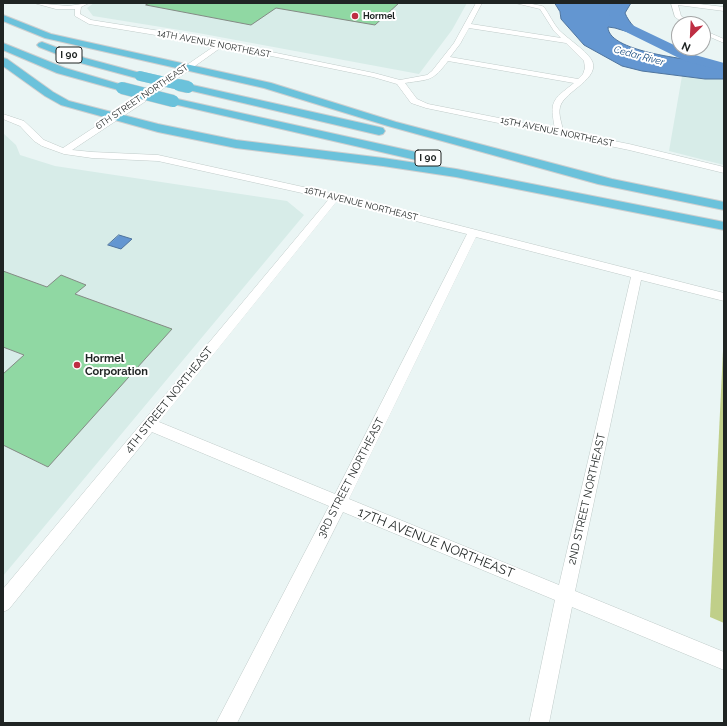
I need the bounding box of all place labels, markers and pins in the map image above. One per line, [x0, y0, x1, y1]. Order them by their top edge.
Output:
marker: Hormel [350, 11, 360, 21]
place label: Hormel [363, 11, 395, 21]
place label: Hormel Corporation [85, 352, 148, 378]
marker: Hormel Corporation [72, 360, 82, 370]

